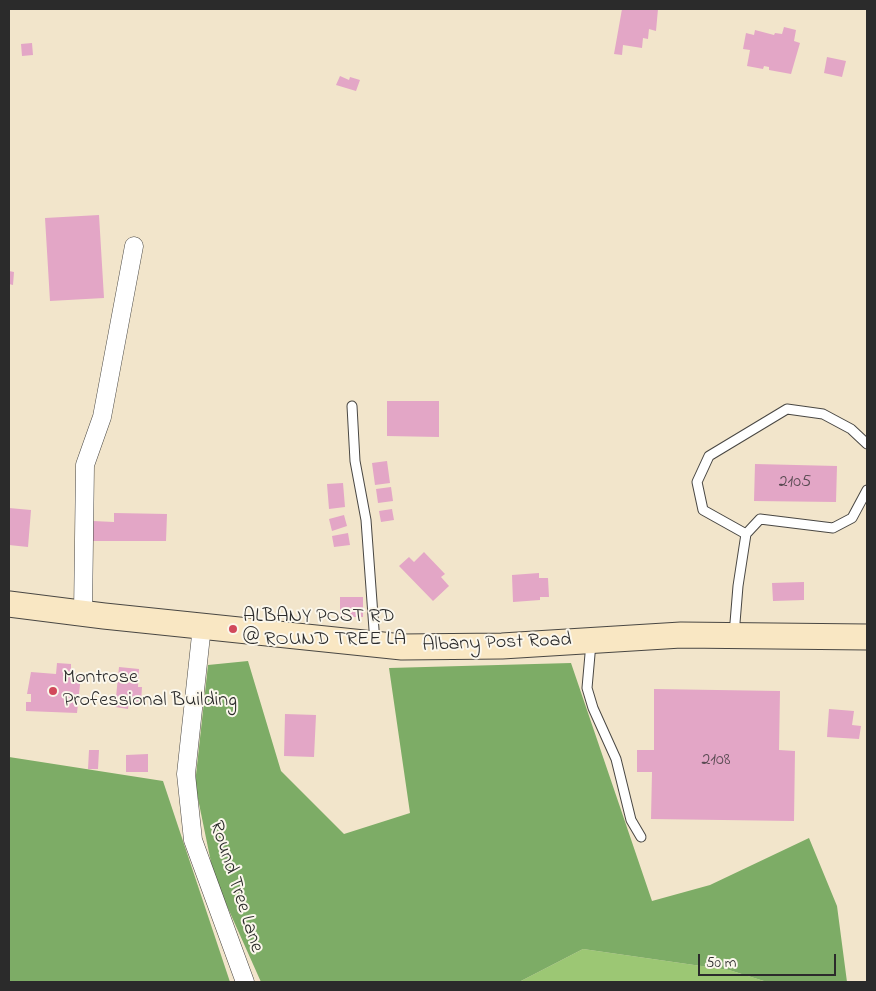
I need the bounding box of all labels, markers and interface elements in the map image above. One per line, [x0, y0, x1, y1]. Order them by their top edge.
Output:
house number: 2105 [779, 472, 811, 494]
place label: ALBANY POST RD @ ROUND TREE LA [243, 606, 406, 653]
marker: ALBANY POST RD @ ROUND TREE LA [227, 623, 239, 635]
street label: Albany Post Road [422, 629, 572, 659]
place label: Montrose Professional Building [63, 667, 237, 714]
marker: Montrose Professional Building [47, 685, 59, 697]
house number: 2108 [701, 750, 731, 772]
street label: Round Tree Lane [202, 818, 268, 956]
scale bar [701, 944, 838, 976]
text: 50 m [706, 952, 736, 974]

